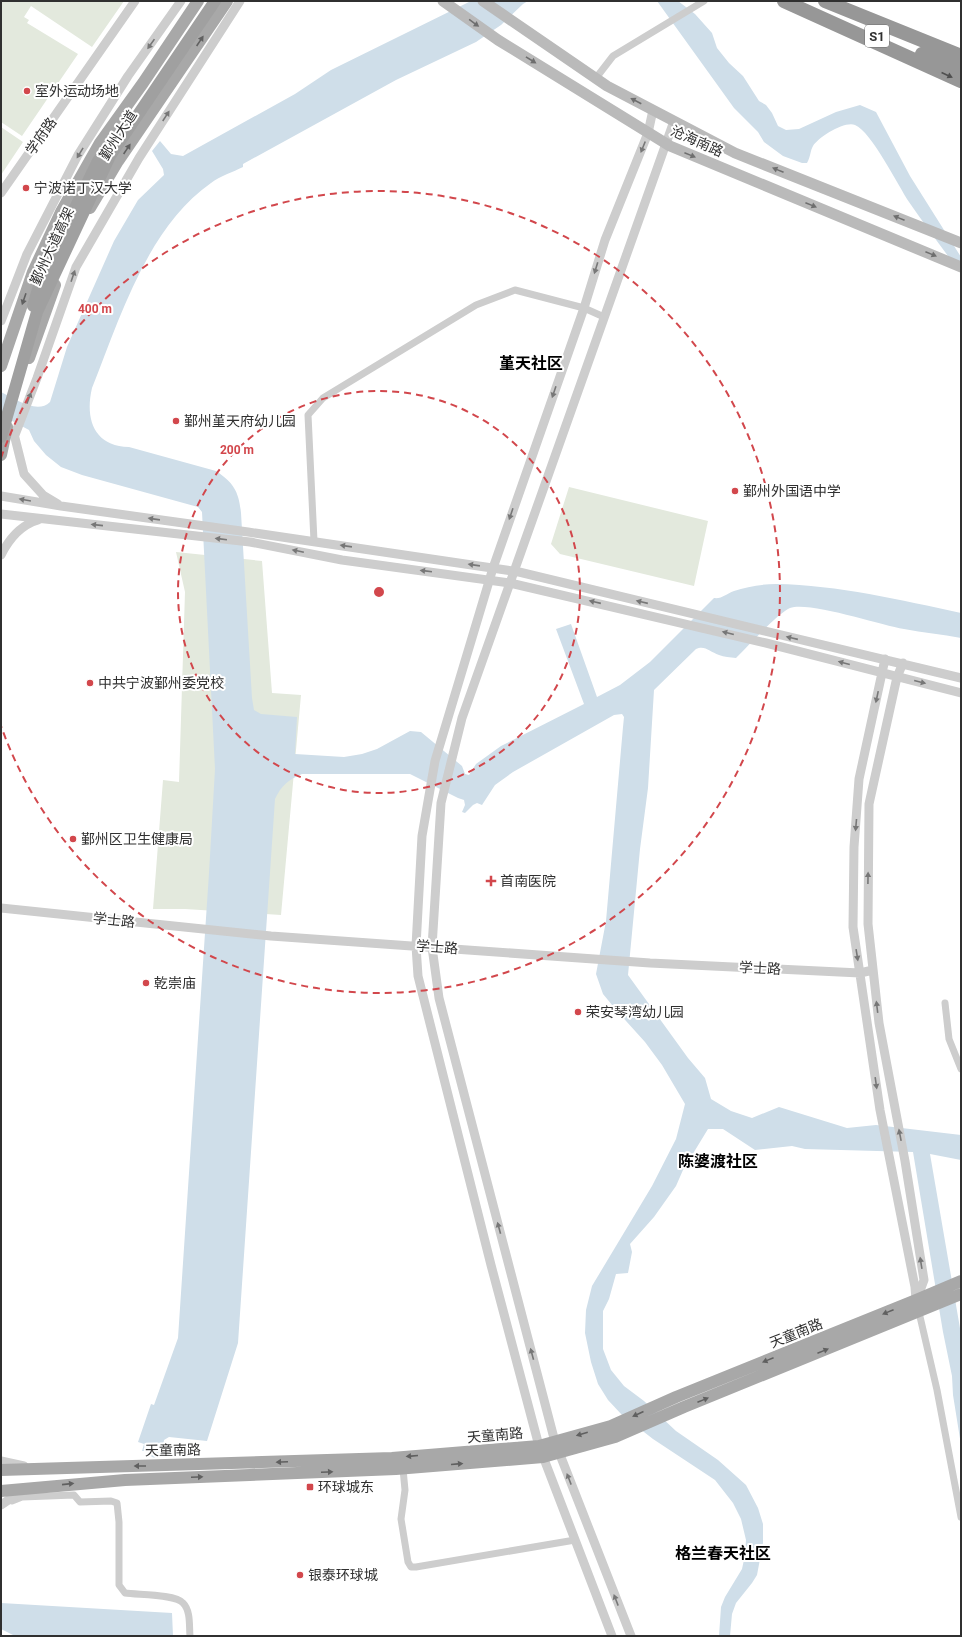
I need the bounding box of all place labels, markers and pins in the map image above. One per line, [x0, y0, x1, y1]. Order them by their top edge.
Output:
place label: 室外运动场地 [35, 83, 119, 99]
marker: 室外运动场地 [22, 86, 32, 96]
place label: 宁波诺丁汉大学 [34, 180, 132, 196]
marker: 宁波诺丁汉大学 [21, 183, 31, 193]
place label: 鄞州堇天府幼儿园 [184, 413, 296, 429]
marker: 鄞州堇天府幼儿园 [171, 416, 181, 426]
place label: 鄞州外国语中学 [743, 483, 841, 499]
marker: 鄞州外国语中学 [730, 486, 740, 496]
centre of rings [372, 585, 386, 599]
place label: 中共宁波鄞州委党校 [98, 675, 224, 691]
marker: 中共宁波鄞州委党校 [85, 678, 95, 688]
place label: 鄞州区卫生健康局 [81, 831, 193, 847]
marker: 鄞州区卫生健康局 [68, 834, 78, 844]
place label: 首南医院 [500, 873, 556, 889]
marker: 首南医院 [485, 875, 497, 887]
place label: 乾崇庙 [154, 975, 196, 991]
marker: 乾崇庙 [141, 978, 151, 988]
place label: 荣安琴湾幼儿园 [586, 1004, 684, 1020]
marker: 荣安琴湾幼儿园 [573, 1007, 583, 1017]
place label: 环球城东 [318, 1479, 374, 1495]
marker: 环球城东 [305, 1482, 315, 1492]
place label: 银泰环球城 [308, 1567, 378, 1583]
marker: 银泰环球城 [295, 1570, 305, 1580]

